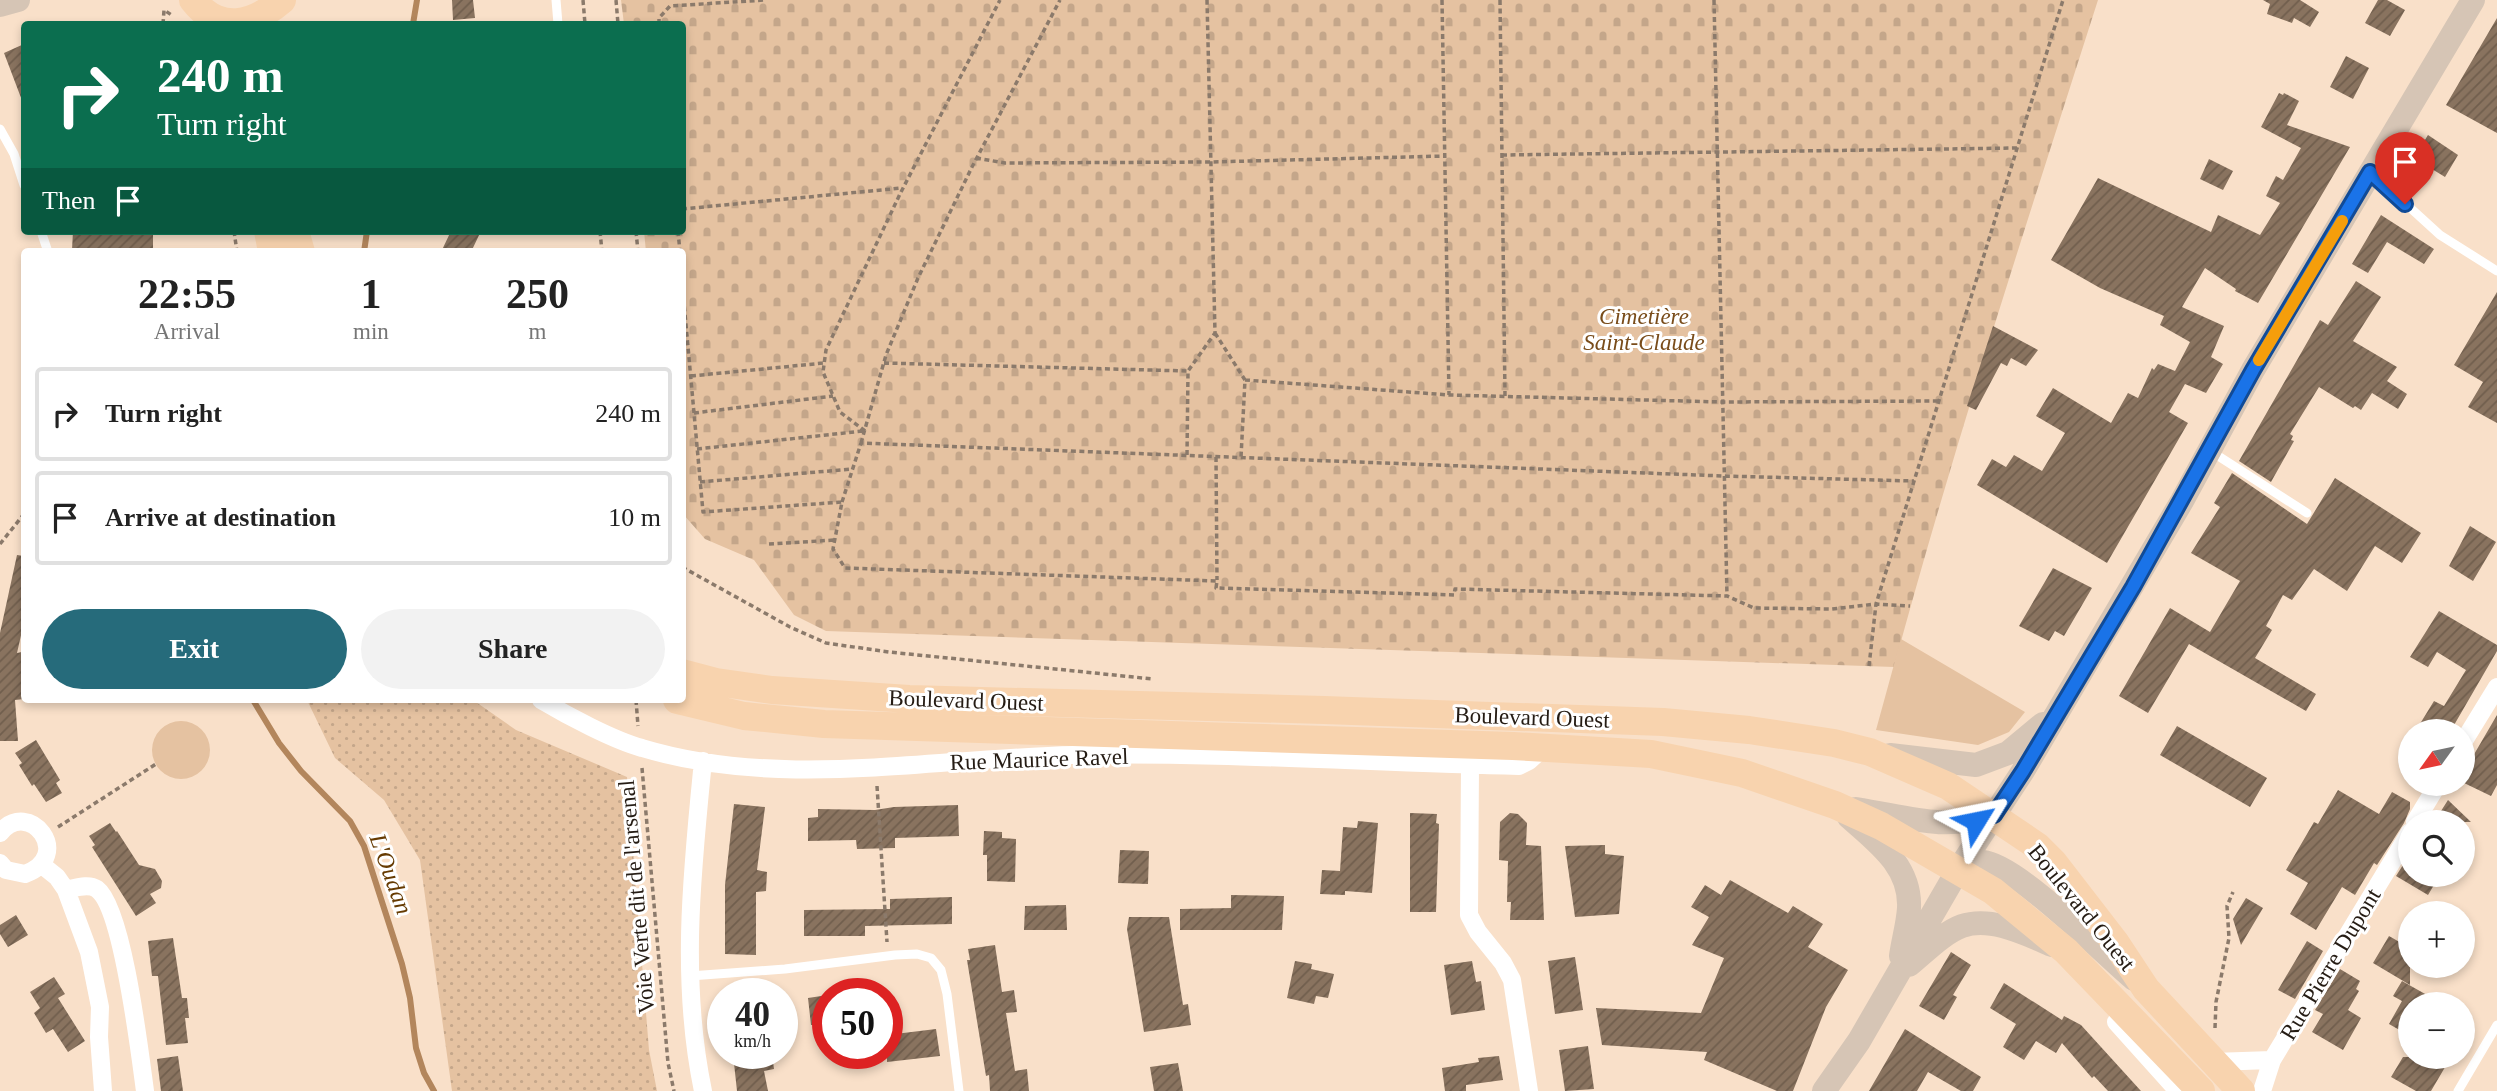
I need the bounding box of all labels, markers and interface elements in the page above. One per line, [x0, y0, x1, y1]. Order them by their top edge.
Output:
text: 240 m [157, 48, 284, 103]
icon: right [42, 49, 133, 140]
text: Turn right [157, 106, 287, 142]
pin [2375, 132, 2435, 204]
icon: arrive [2386, 143, 2424, 181]
icon: arrive [109, 182, 147, 220]
text: Then [42, 186, 95, 215]
text: 22:55 [138, 271, 236, 317]
text: 1 [360, 271, 381, 317]
text: 250 [506, 271, 569, 317]
park label: Cimetière Saint-Claude [1583, 304, 1705, 355]
text: Arrival [154, 319, 220, 344]
text: min [353, 319, 389, 344]
text: m [528, 319, 546, 344]
icon: right [46, 395, 84, 433]
text: Turn right [105, 399, 222, 428]
text: 240 m [595, 399, 661, 428]
icon: arrive [46, 499, 84, 537]
text: Arrive at destination [105, 503, 336, 532]
text: 10 m [608, 503, 661, 532]
button: Exit [42, 609, 347, 689]
button: Share [361, 609, 665, 689]
street label: Boulevard Ouest [888, 685, 1045, 716]
street label: Boulevard Ouest [1454, 702, 1611, 733]
north arrow [2398, 719, 2474, 796]
map controls [2398, 719, 2475, 1069]
street label: Rue Maurice Ravel [949, 744, 1129, 775]
street label: Voie Verte dit de l'arsenal [614, 779, 659, 1015]
position arrow [1939, 784, 2013, 858]
button: search [2398, 810, 2475, 887]
water label: L'Oudan [364, 829, 418, 918]
street label: Boulevard Ouest [2023, 839, 2141, 976]
street label: Rue Pierre Dupont [2275, 883, 2386, 1045]
button: + [2398, 901, 2475, 978]
speed limit sign: 50 [812, 978, 903, 1069]
button: − [2398, 992, 2475, 1069]
text: 40 [735, 995, 770, 1034]
text: km/h [734, 1031, 771, 1051]

